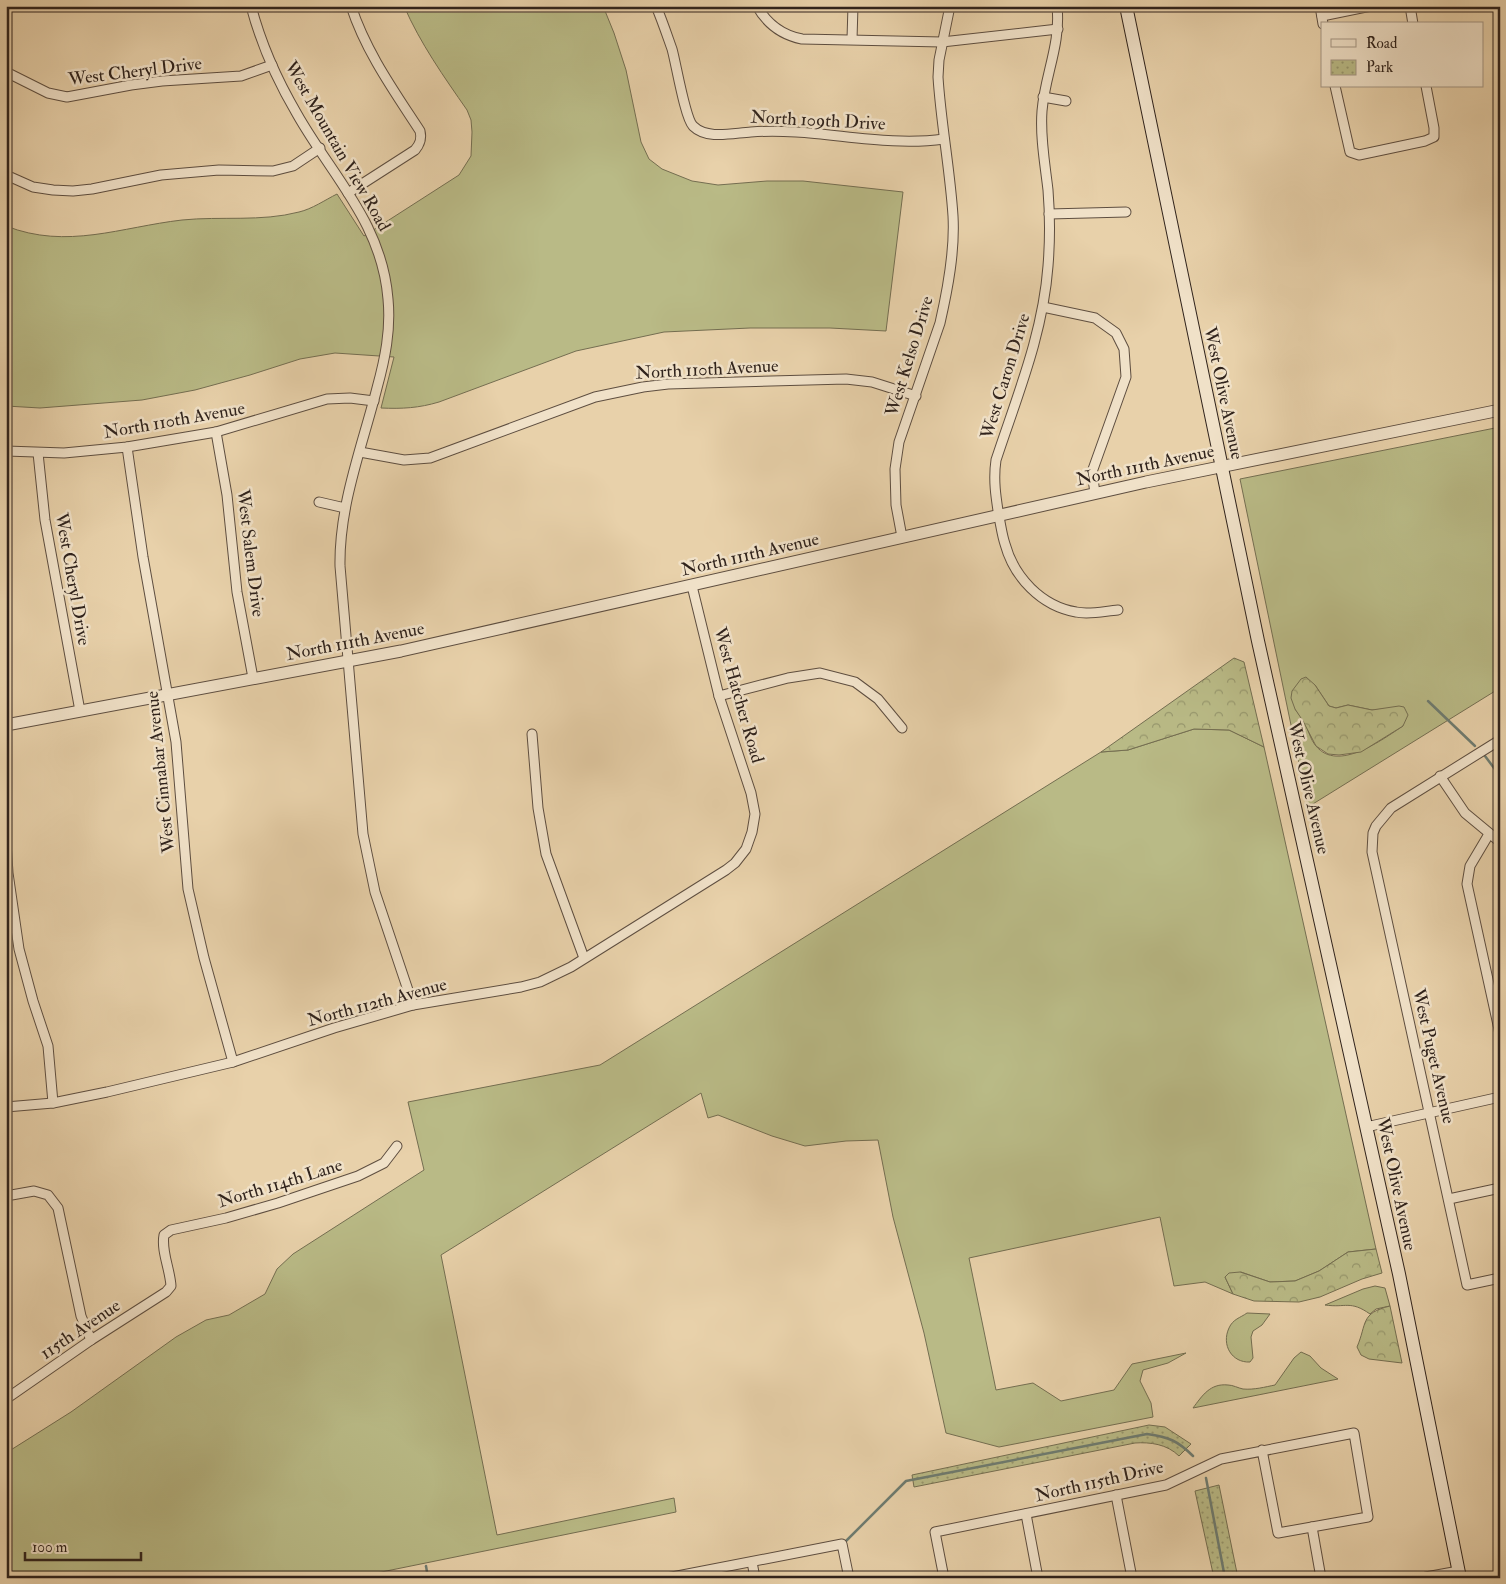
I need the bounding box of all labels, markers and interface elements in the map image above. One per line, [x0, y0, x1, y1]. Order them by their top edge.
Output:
legend [1321, 22, 1484, 88]
text: Road [1366, 34, 1398, 53]
street label: West Cheryl Drive [66, 52, 204, 91]
street label: West Mountain View Road [279, 56, 396, 236]
text: Park [1366, 58, 1393, 77]
street label: North 109th Drive [750, 105, 887, 136]
street label: West Kelso Drive [880, 293, 939, 420]
street label: West Caron Drive [975, 310, 1036, 443]
street label: West Olive Avenue [1198, 324, 1249, 462]
street label: North 110th Avenue [635, 354, 780, 385]
street label: North 110th Avenue [102, 397, 247, 444]
street label: North 111th Avenue [1074, 440, 1217, 491]
street label: West Salem Drive [231, 487, 270, 619]
street label: West Cheryl Drive [49, 510, 96, 648]
street label: North 111th Avenue [679, 527, 822, 582]
street label: North 111th Avenue [284, 617, 427, 666]
street label: West Hatcher Road [708, 624, 769, 766]
street label: West Cinnabar Avenue [141, 689, 181, 855]
street label: West Olive Avenue [1282, 719, 1335, 857]
street label: North 112th Avenue [305, 973, 450, 1032]
street label: West Puget Avenue [1407, 985, 1460, 1126]
street label: West Olive Avenue [1371, 1115, 1422, 1253]
street label: North 114th Lane [215, 1153, 346, 1213]
street label: 115th Avenue [36, 1294, 125, 1365]
street label: North 115th Drive [1033, 1455, 1166, 1507]
scale bar [25, 1529, 141, 1561]
text: 100 m [32, 1538, 68, 1557]

